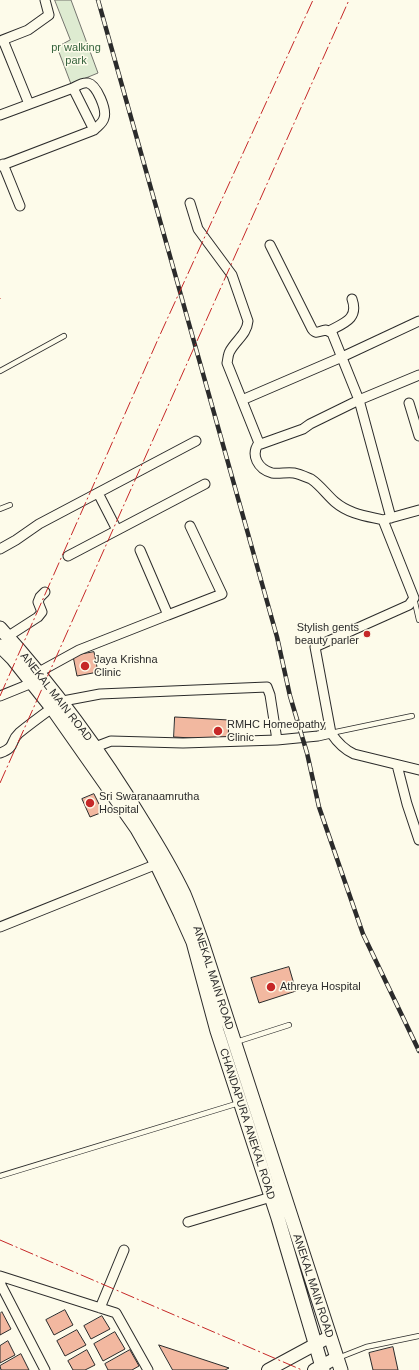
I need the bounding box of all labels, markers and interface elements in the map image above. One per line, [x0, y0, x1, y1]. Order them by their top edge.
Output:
park label: pr walking park [51, 41, 101, 67]
place label: Stylish gents beauty parler [295, 621, 359, 647]
marker: Stylish gents beauty parler [362, 629, 372, 639]
street label: ANEKAL MAIN ROAD [17, 650, 95, 744]
place label: Jaya Krishna Clinic [94, 653, 158, 679]
marker: Jaya Krishna Clinic [79, 660, 91, 672]
place label: RMHC Homeopathy Clinic [227, 718, 325, 744]
marker: RMHC Homeopathy Clinic [212, 725, 224, 737]
place label: Sri Swaranaamrutha Hospital [99, 790, 199, 816]
marker: Sri Swaranaamrutha Hospital [84, 797, 96, 809]
street label: ANEKAL MAIN ROAD [190, 924, 236, 1032]
place label: Athreya Hospital [280, 980, 361, 994]
marker: Athreya Hospital [265, 981, 277, 993]
street label: CHANDAPURA ANEKAL ROAD [216, 1047, 278, 1201]
street label: ANEKAL MAIN ROAD [290, 1232, 336, 1340]

